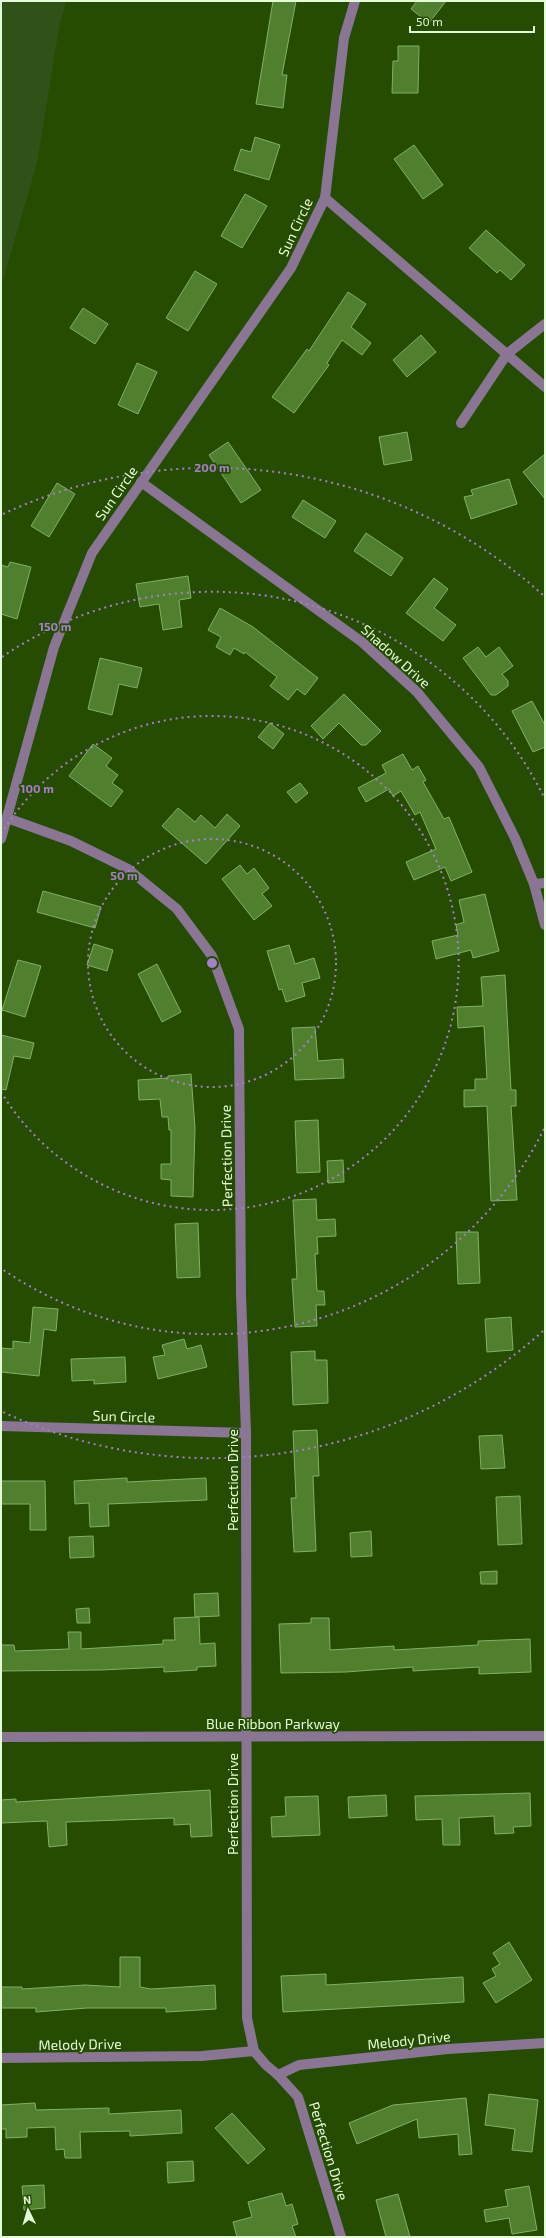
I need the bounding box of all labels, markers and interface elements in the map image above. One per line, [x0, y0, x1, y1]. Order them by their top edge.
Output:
scale bar [410, 8, 534, 34]
text: 50 m [416, 14, 443, 28]
street label: Sun Circle [274, 195, 316, 259]
text: 200 m [194, 460, 230, 474]
street label: Sun Circle [91, 463, 141, 523]
text: 150 m [39, 619, 71, 633]
street label: Shadow Drive [358, 620, 434, 692]
text: 100 m [20, 781, 54, 795]
text: 50 m [110, 868, 138, 882]
centre of rings [205, 956, 219, 970]
street label: Perfection Drive [217, 1105, 235, 1207]
street label: Sun Circle [92, 1406, 156, 1426]
street label: Perfection Drive [224, 1429, 241, 1531]
street label: Blue Ribbon Parkway [206, 1715, 341, 1732]
street label: Perfection Drive [224, 1753, 241, 1855]
street label: Melody Drive [367, 2027, 451, 2053]
street label: Melody Drive [38, 2035, 122, 2053]
street label: Perfection Drive [306, 2100, 352, 2202]
north arrow [8, 2190, 48, 2230]
text: N [23, 2193, 32, 2206]

